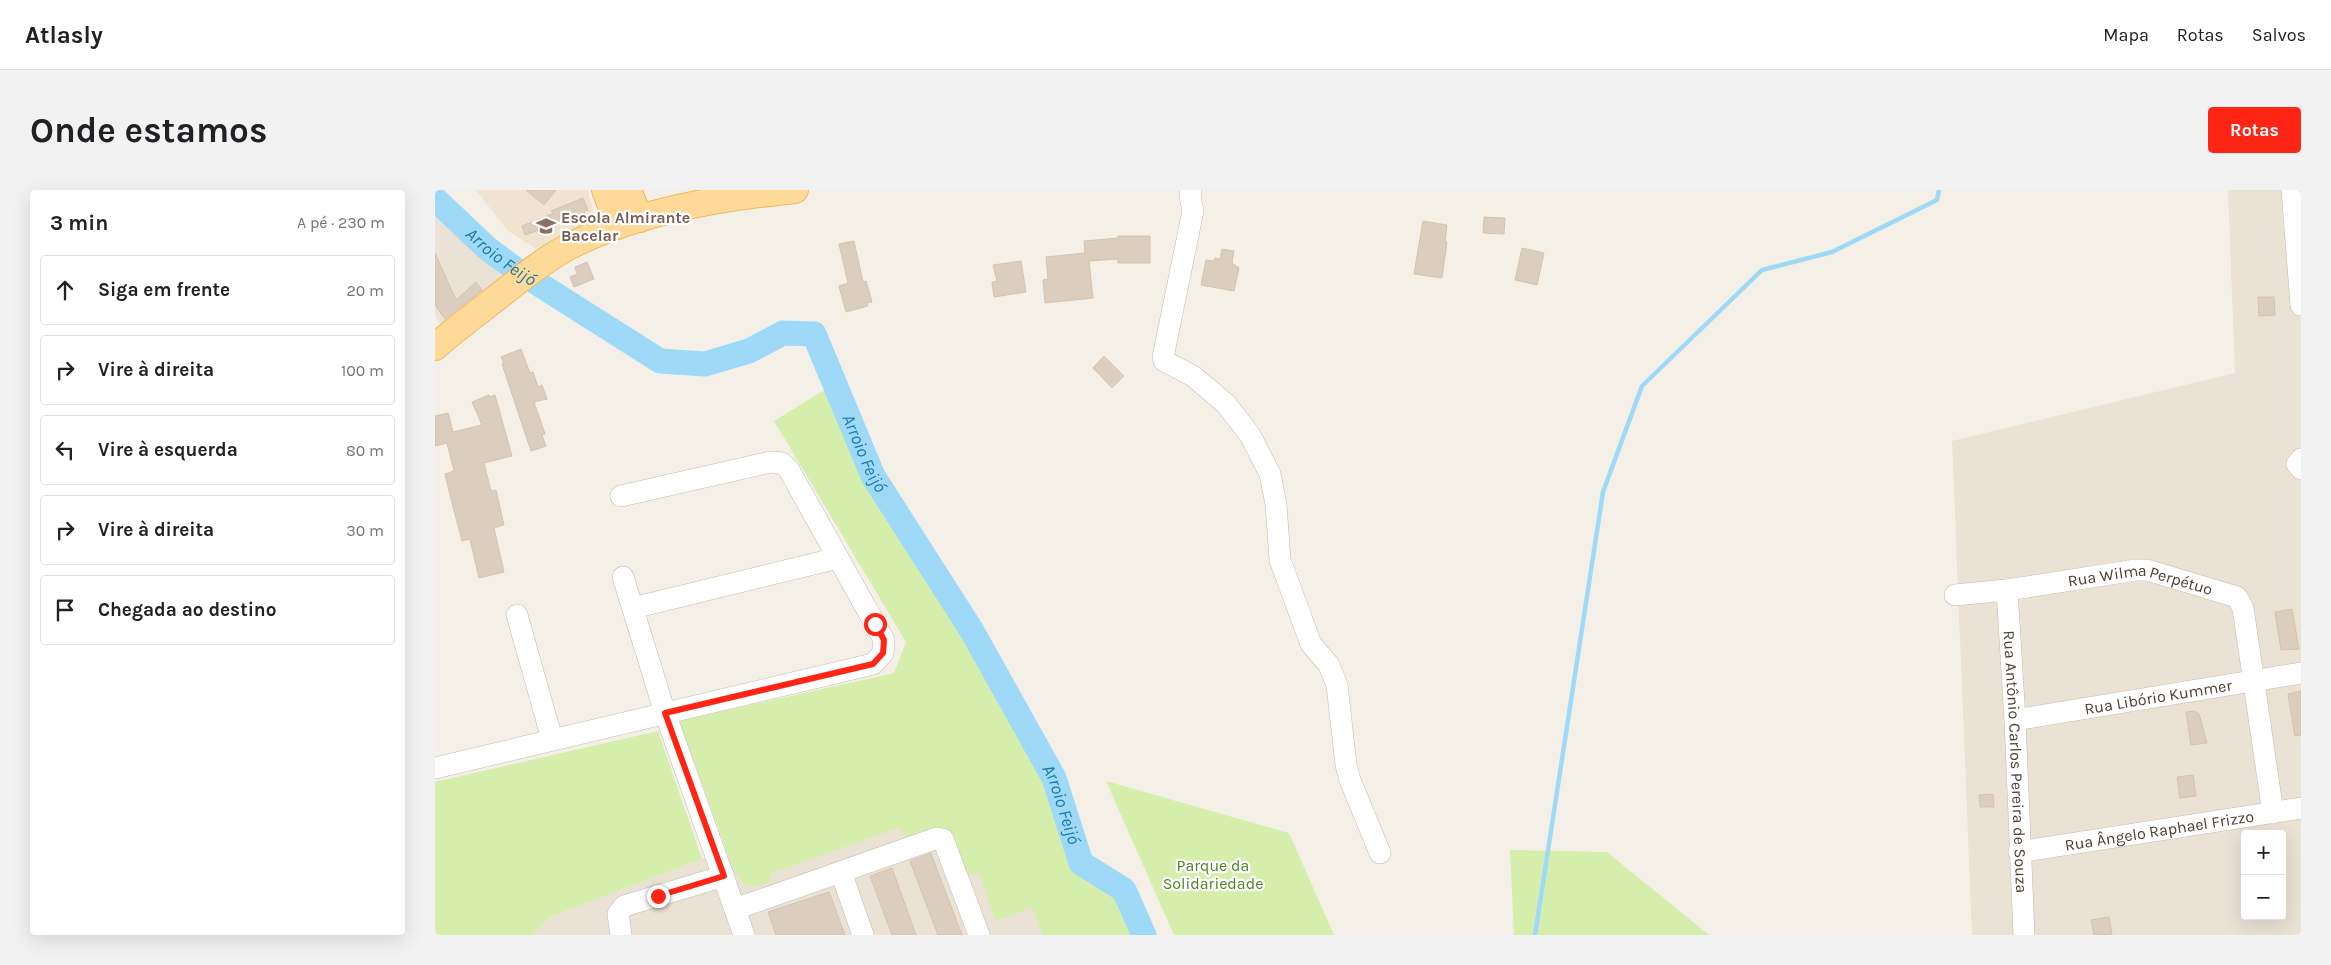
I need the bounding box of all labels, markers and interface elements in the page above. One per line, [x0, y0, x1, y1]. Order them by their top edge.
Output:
text: Atlasly [25, 21, 103, 49]
text: Mapa [2103, 24, 2149, 46]
text: Rotas [2177, 24, 2224, 46]
text: Salvos [2252, 24, 2306, 46]
button: Rotas [2208, 107, 2301, 153]
text: Onde estamos [30, 110, 267, 151]
place label: Escola Almirante Bacelar [561, 208, 690, 245]
text: 3 min [50, 211, 108, 235]
text: A pé · 230 m [297, 213, 385, 232]
school or university icon: Escola Almirante Bacelar [535, 215, 557, 237]
water label: Arroio Feijó [461, 223, 541, 291]
icon: ahead [51, 276, 79, 304]
text: Siga em frente [98, 279, 230, 301]
text: 20 m [346, 281, 384, 300]
icon: right [51, 356, 79, 384]
text: Vire à direita [98, 359, 214, 381]
text: 100 m [341, 361, 384, 380]
water label: Arroio Feijó [837, 411, 892, 497]
icon: left [51, 436, 79, 464]
text: Vire à esquerda [98, 439, 238, 461]
text: 80 m [346, 441, 384, 460]
icon: right [51, 516, 79, 544]
text: Vire à direita [98, 519, 214, 541]
text: 30 m [346, 521, 384, 540]
street label: Rua Wilma Perpétuo [2067, 561, 2215, 599]
icon: arrive [51, 596, 79, 624]
text: Chegada ao destino [98, 599, 276, 621]
route start [864, 613, 887, 636]
street label: Rua Antônio Carlos Pereira de Souza [2000, 630, 2031, 894]
street label: Rua Libório Kummer [2083, 675, 2234, 718]
water label: Arroio Feijó [1037, 760, 1085, 847]
street label: Rua Ângelo Raphael Frizzo [2063, 806, 2255, 855]
map controls [2241, 830, 2286, 920]
button: + [2241, 830, 2286, 875]
park label: Parque da Solidariedade [1163, 856, 1263, 893]
button: − [2241, 875, 2286, 920]
route end [647, 885, 670, 908]

